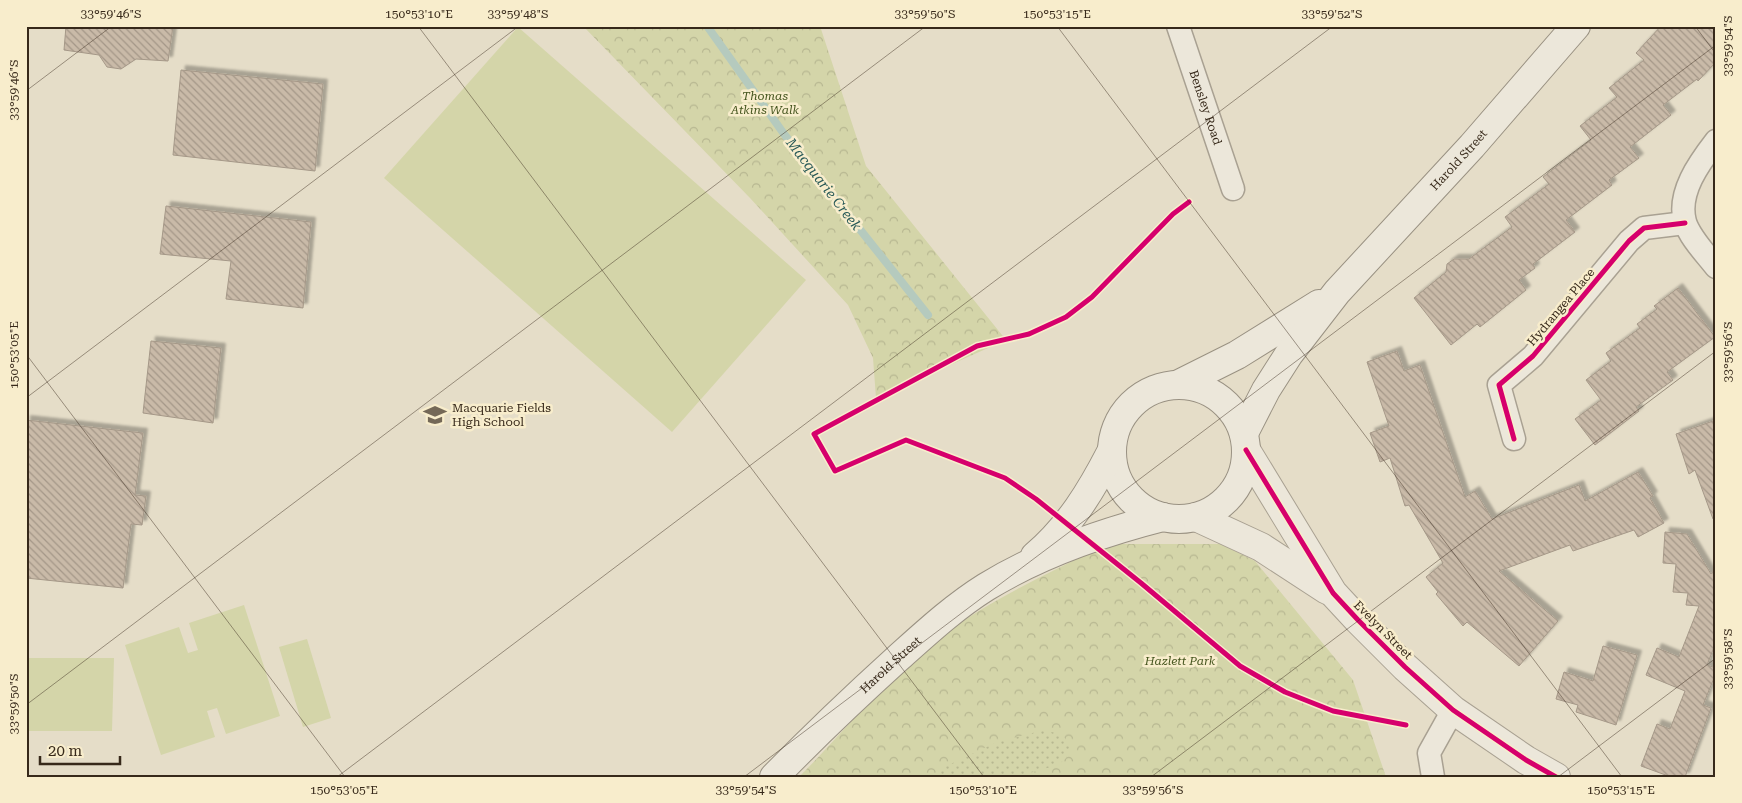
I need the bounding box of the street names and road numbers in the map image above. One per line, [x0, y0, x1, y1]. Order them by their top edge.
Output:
street label: Bensley Road [1186, 68, 1225, 147]
street label: Harold Street [1427, 126, 1490, 193]
street label: Hydrangea Place [1524, 265, 1598, 349]
street label: Evelyn Street [1351, 598, 1415, 662]
street label: Harold Street [857, 633, 925, 696]

